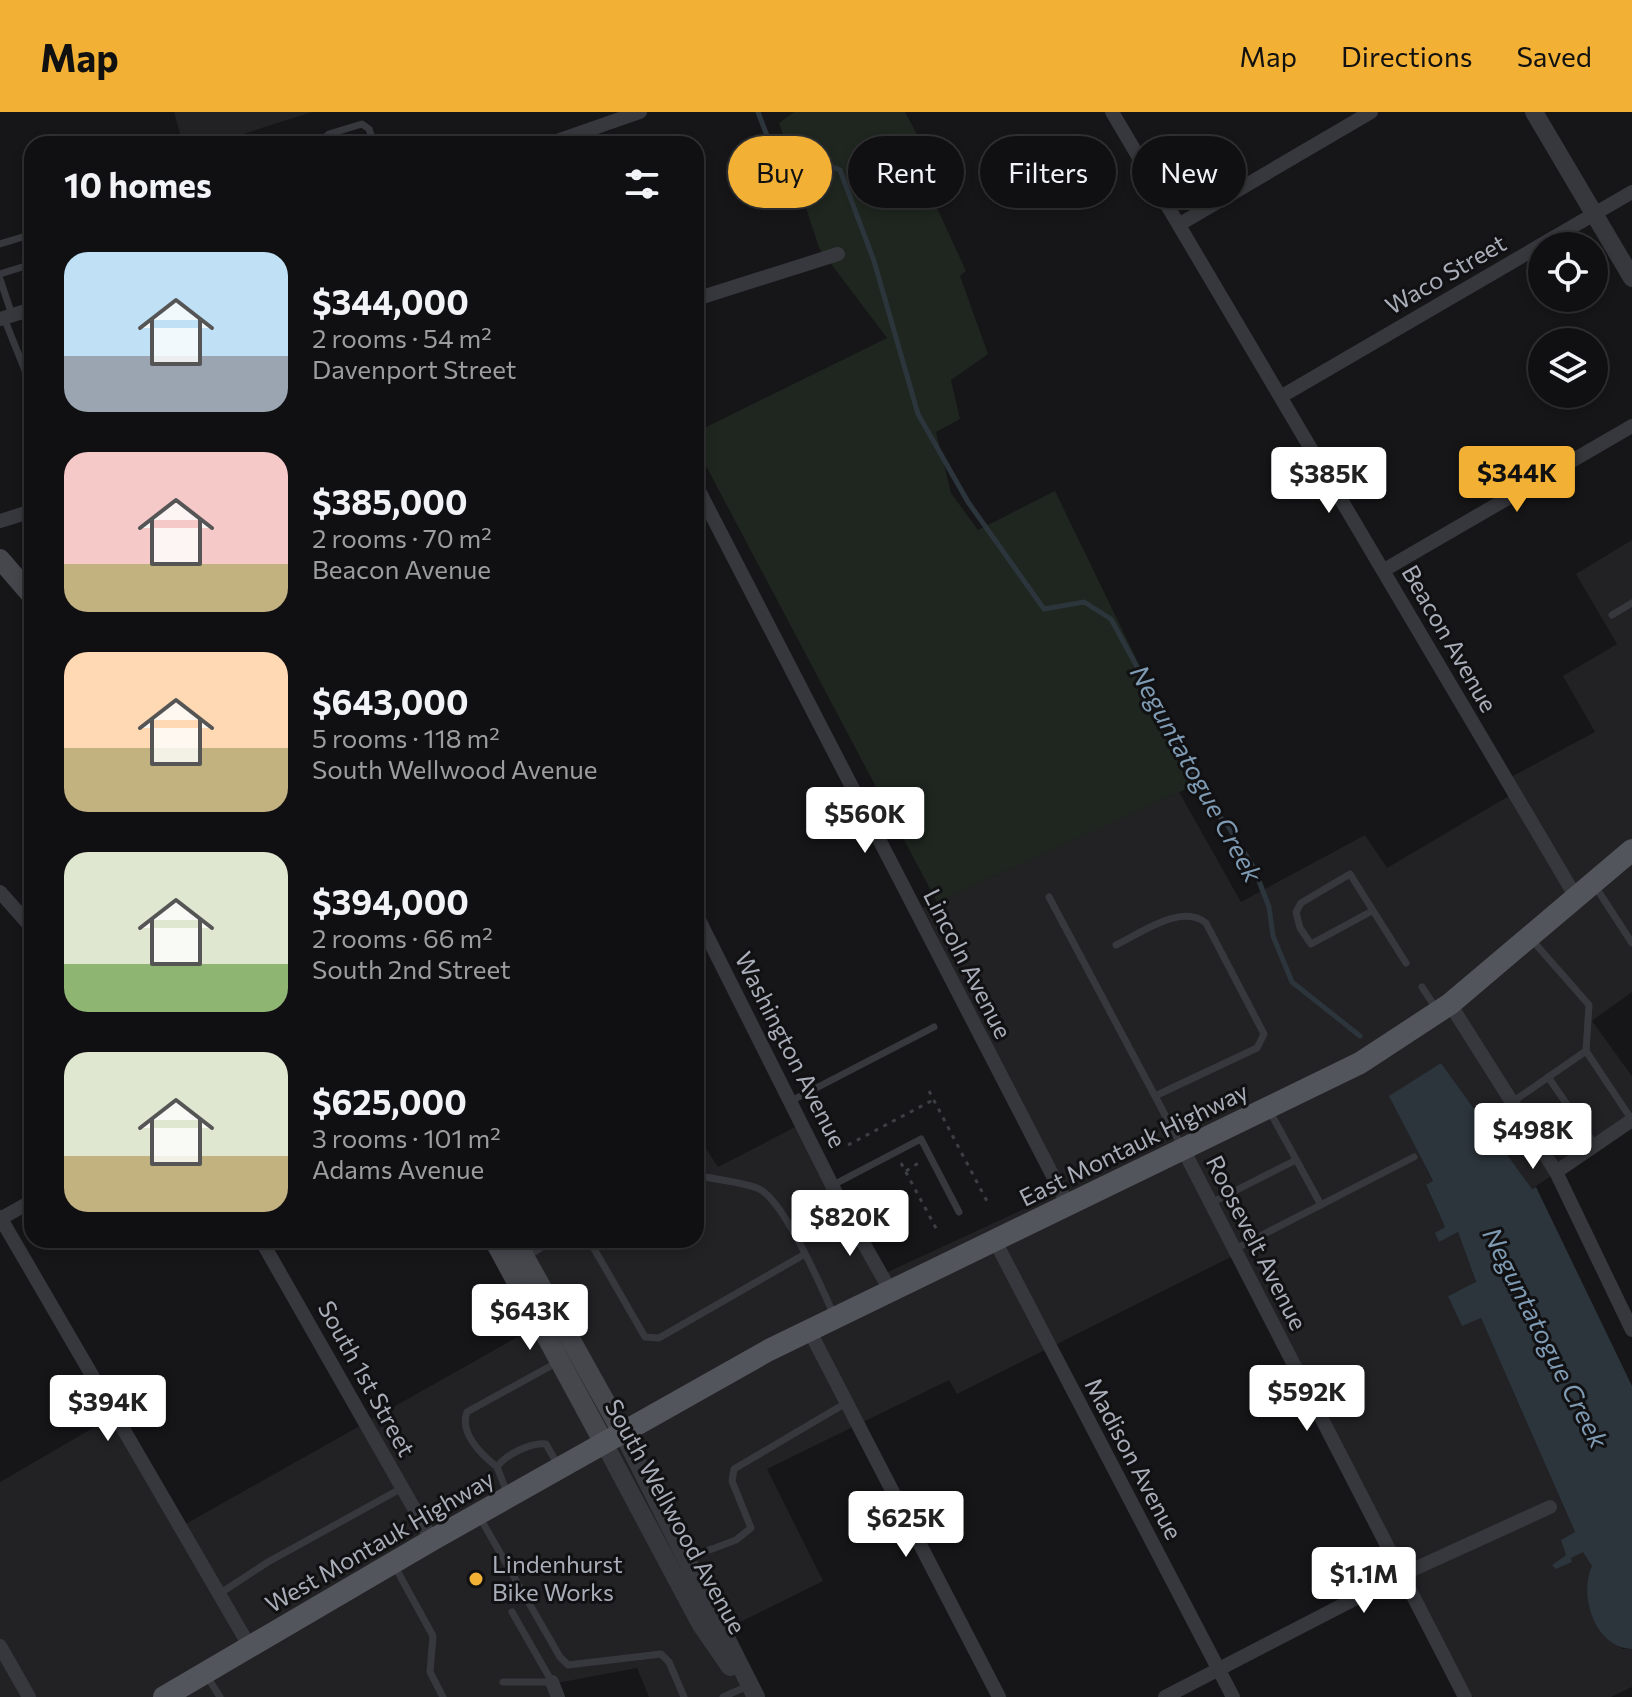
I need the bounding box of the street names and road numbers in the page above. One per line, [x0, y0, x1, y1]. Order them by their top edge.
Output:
street label: Waco Street [1380, 227, 1511, 320]
street label: Beacon Avenue [1396, 559, 1504, 717]
street label: Lincoln Avenue [918, 884, 1019, 1043]
street label: Washington Avenue [729, 947, 853, 1152]
street label: East Montauk Highway [1014, 1076, 1252, 1212]
street label: Roosevelt Avenue [1201, 1150, 1314, 1334]
street label: South 1st Street [313, 1295, 422, 1461]
street label: Madison Avenue [1080, 1372, 1189, 1544]
street label: South Wellwood Avenue [600, 1394, 753, 1639]
street label: West Montauk Highway [260, 1463, 499, 1618]

